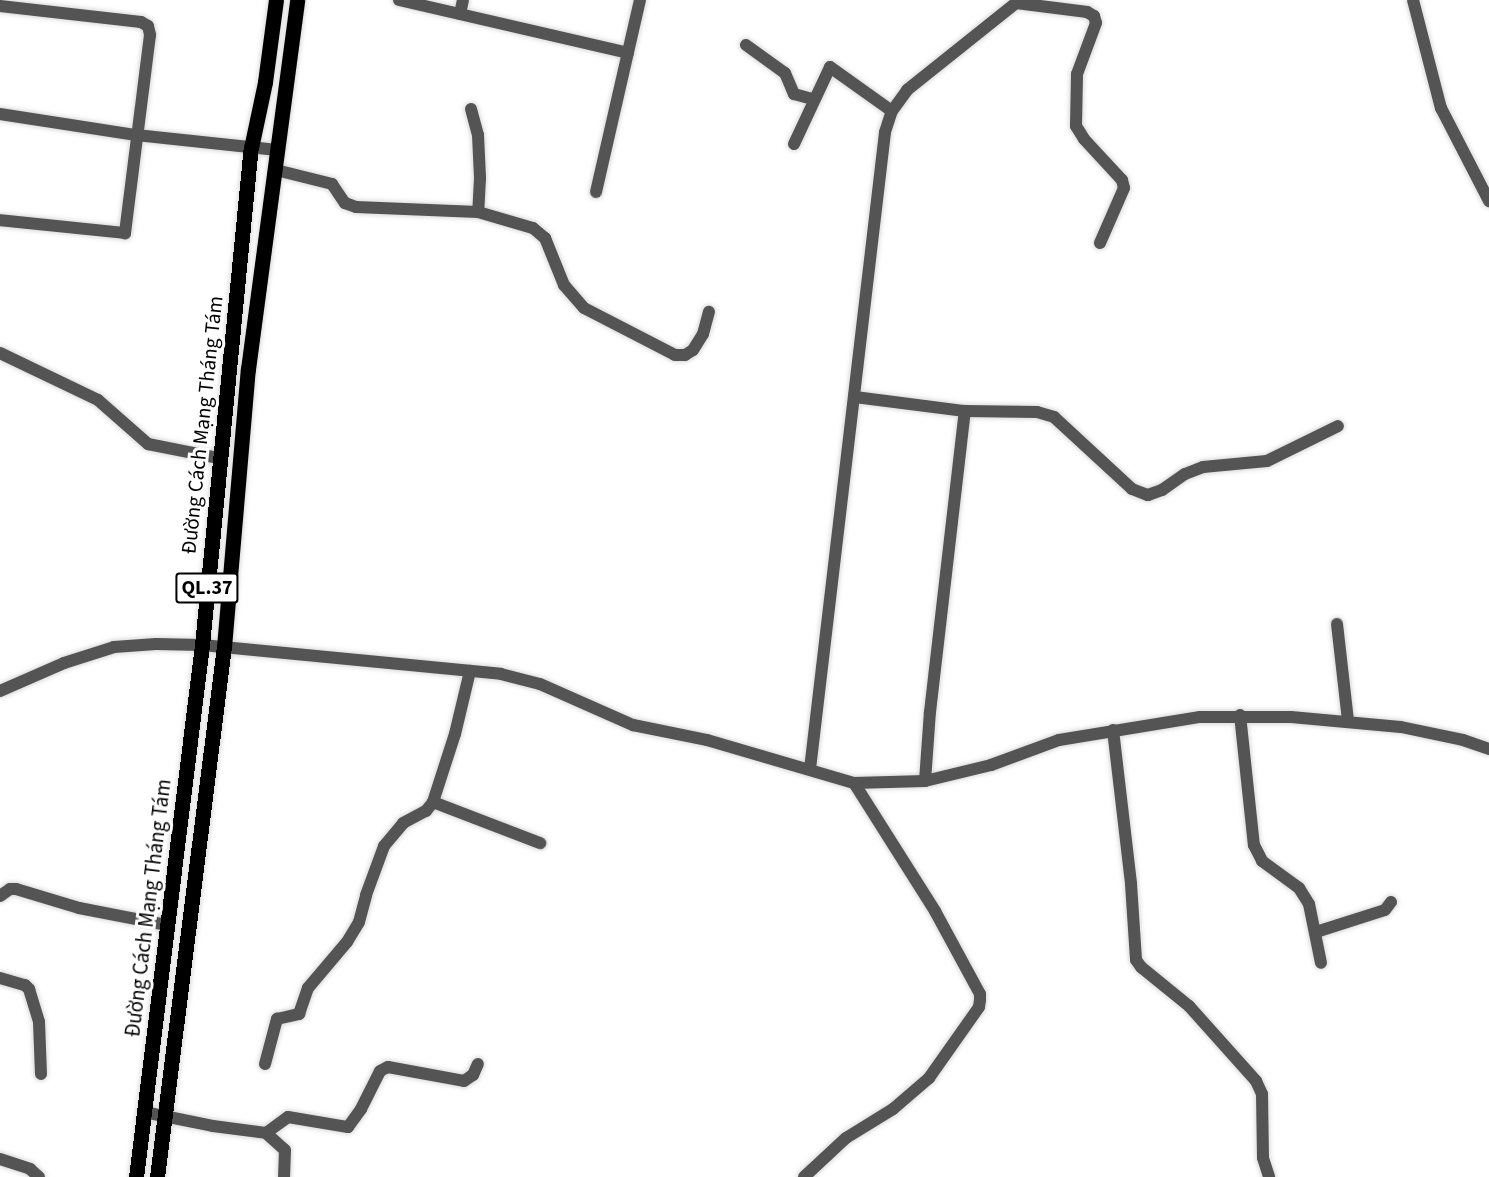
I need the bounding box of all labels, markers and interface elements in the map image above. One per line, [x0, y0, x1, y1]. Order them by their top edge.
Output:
street label: Đường Cách Mạng Tháng Tám [176, 295, 228, 555]
road number: QL.37 [174, 571, 240, 605]
street label: Đường Cách Mạng Tháng Tám [120, 778, 176, 1038]

